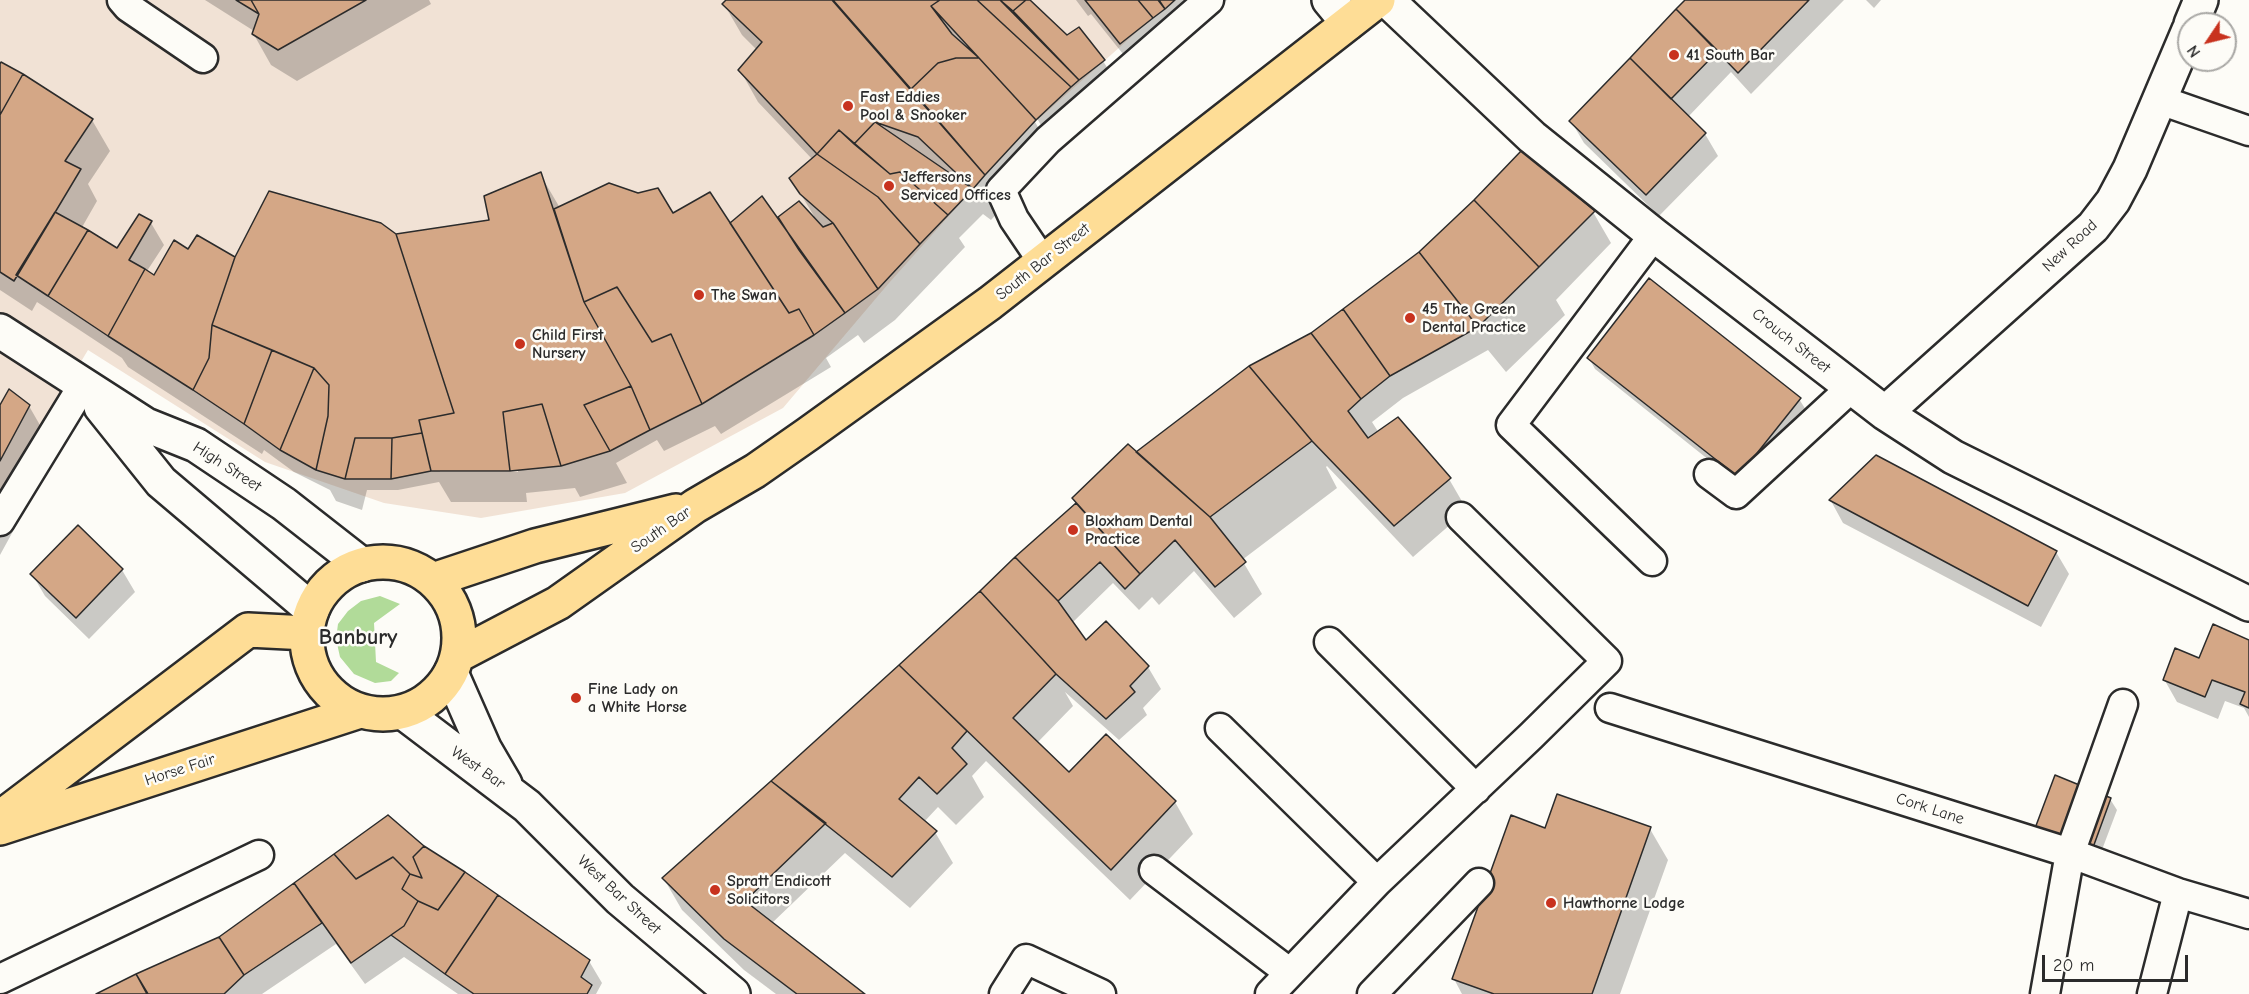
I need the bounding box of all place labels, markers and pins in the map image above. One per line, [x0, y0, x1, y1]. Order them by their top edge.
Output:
place label: 41 South Bar [1686, 45, 1775, 65]
marker: 41 South Bar [1667, 48, 1681, 62]
place label: Fast Eddies Pool & Snooker [860, 87, 966, 125]
marker: Fast Eddies Pool & Snooker [841, 99, 855, 113]
place label: Jeffersons Serviced Offices [901, 167, 1011, 205]
marker: Jeffersons Serviced Offices [882, 179, 896, 193]
place label: The Swan [711, 285, 777, 305]
marker: The Swan [692, 288, 706, 302]
place label: 45 The Green Dental Practice [1422, 299, 1526, 337]
marker: 45 The Green Dental Practice [1403, 311, 1417, 325]
place label: Child First Nursery [532, 325, 603, 363]
marker: Child First Nursery [513, 337, 527, 351]
place label: Bloxham Dental Practice [1085, 511, 1193, 549]
marker: Bloxham Dental Practice [1066, 523, 1080, 537]
place label: Fine Lady on a White Horse [588, 679, 687, 717]
marker: Fine Lady on a White Horse [569, 691, 583, 705]
place label: Spratt Endicott Solicitors [727, 871, 831, 909]
marker: Spratt Endicott Solicitors [708, 883, 722, 897]
place label: Hawthorne Lodge [1563, 893, 1685, 913]
marker: Hawthorne Lodge [1544, 896, 1558, 910]

